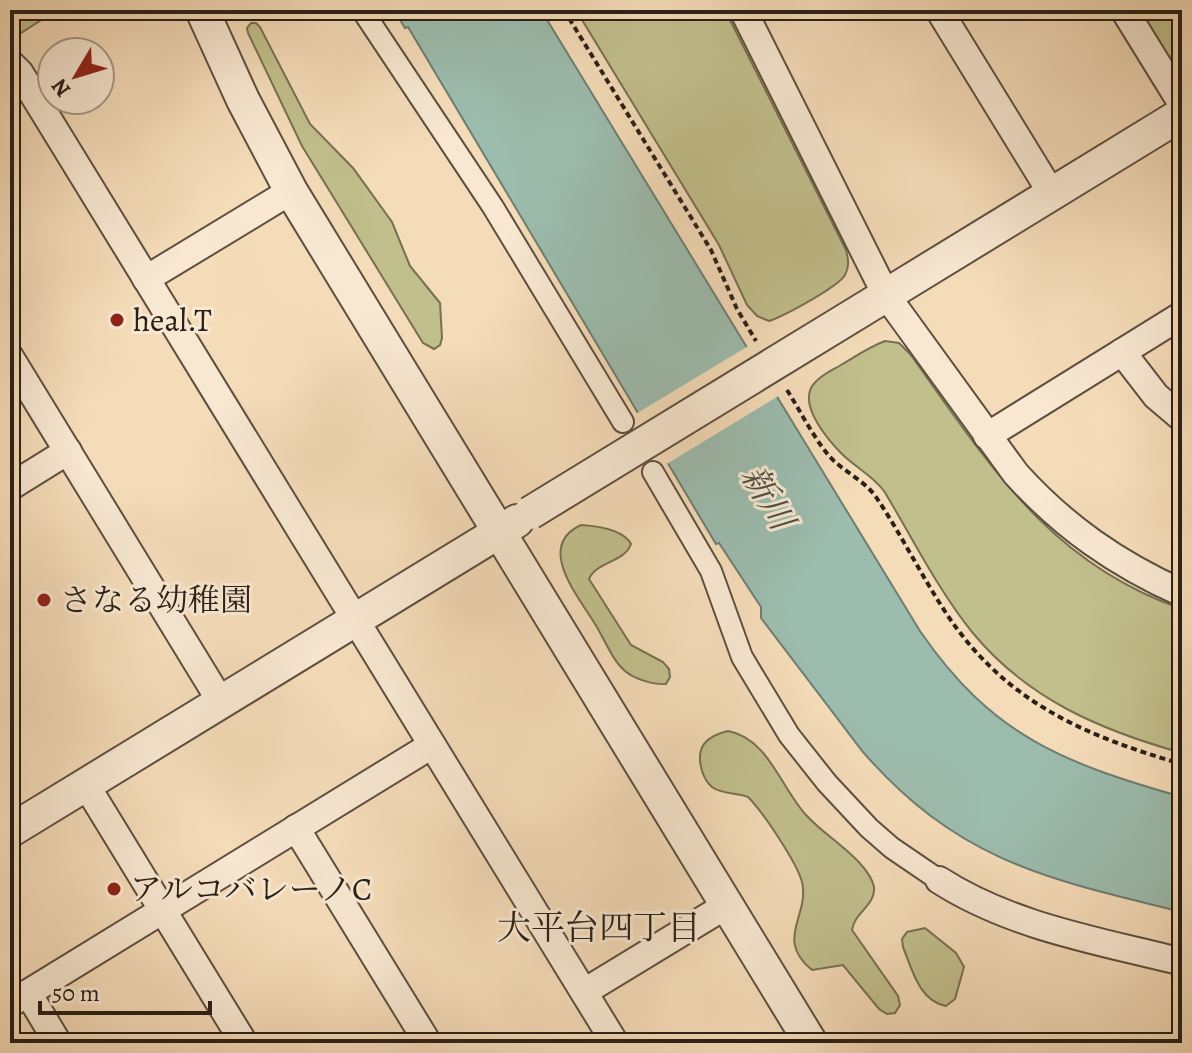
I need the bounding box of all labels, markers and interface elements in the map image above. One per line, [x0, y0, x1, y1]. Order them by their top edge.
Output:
north arrow [36, 36, 116, 116]
text: N [44, 72, 78, 103]
place label: heal.T [133, 298, 212, 342]
marker: heal.T [108, 311, 126, 329]
water label: 新川 [730, 456, 807, 542]
place label: さなる幼稚園 [60, 578, 252, 622]
marker: さなる幼稚園 [35, 591, 53, 609]
place label: アルコバレーノC [130, 867, 372, 911]
marker: アルコバレーノC [105, 880, 123, 898]
district label: 大平台四丁目 [497, 904, 701, 951]
scale bar [40, 965, 210, 1015]
text: 50 m [52, 977, 100, 1009]

